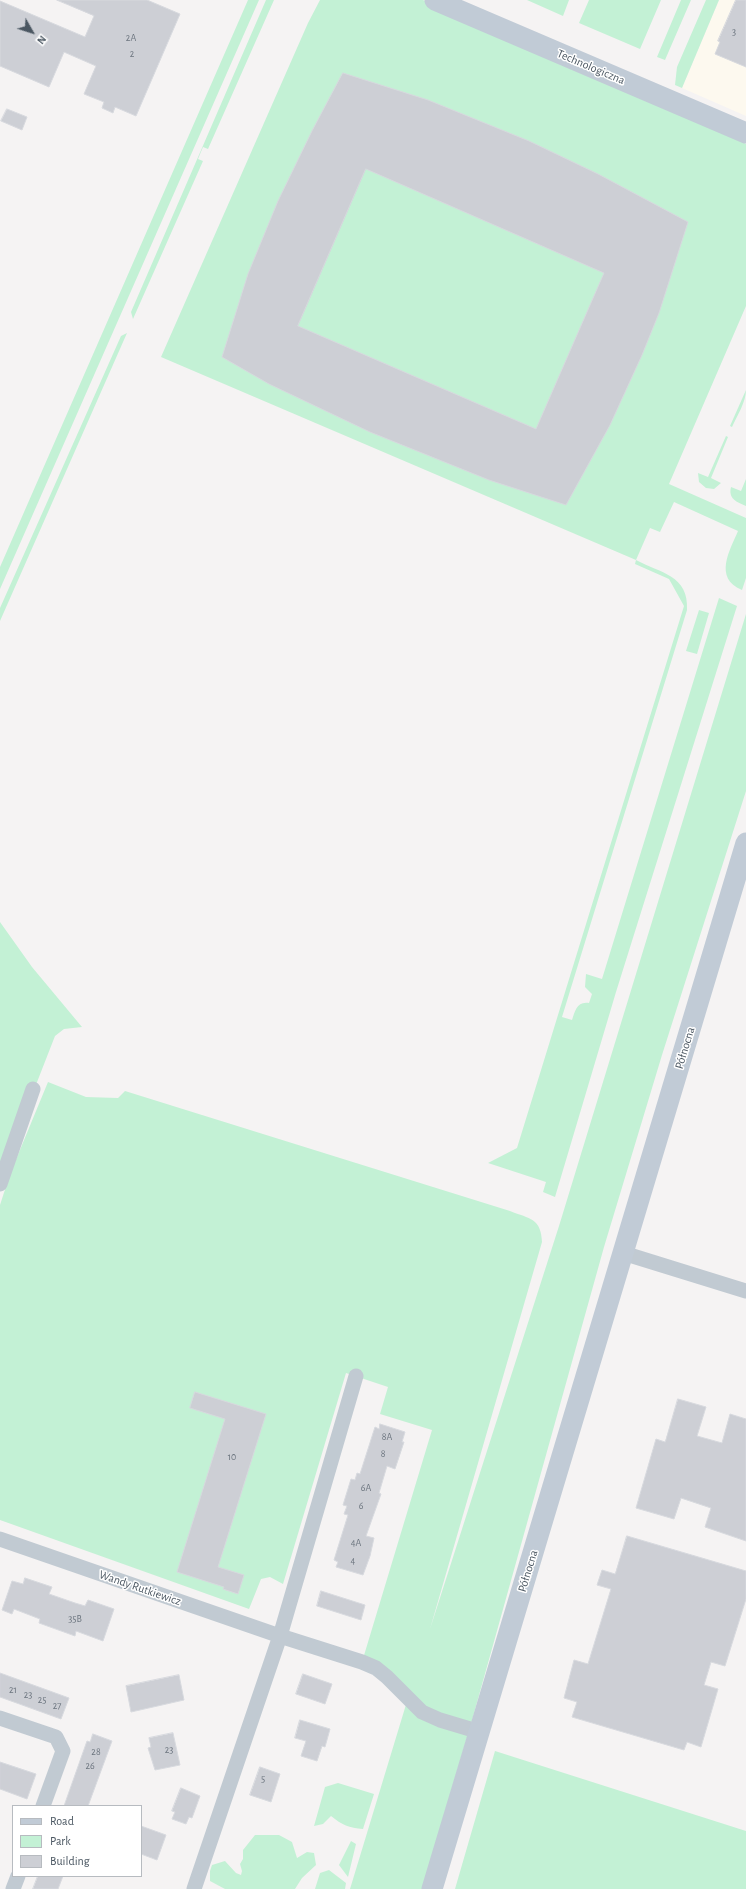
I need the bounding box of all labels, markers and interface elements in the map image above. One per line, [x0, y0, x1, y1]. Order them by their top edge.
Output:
north arrow [12, 12, 52, 52]
house number: 3 [732, 26, 736, 38]
house number: 2A [126, 32, 136, 44]
text: N [35, 33, 48, 46]
street label: Technologiczna [555, 46, 627, 88]
house number: 2 [130, 48, 134, 60]
street label: Północna [672, 1025, 698, 1071]
house number: 8A [382, 1431, 392, 1443]
house number: 8 [381, 1448, 385, 1460]
house number: 10 [228, 1451, 236, 1463]
house number: 6A [361, 1482, 371, 1494]
house number: 6 [359, 1500, 363, 1512]
house number: 4A [351, 1537, 361, 1549]
street label: Północna [515, 1548, 541, 1594]
house number: 4 [351, 1555, 355, 1567]
street label: Wandy Rutkiewicz [97, 1567, 183, 1609]
house number: 35B [68, 1613, 82, 1625]
house number: 21 [9, 1684, 17, 1696]
house number: 23 [24, 1689, 32, 1701]
house number: 25 [38, 1694, 46, 1706]
house number: 27 [53, 1700, 61, 1712]
house number: 23 [165, 1744, 173, 1756]
house number: 28 [91, 1746, 101, 1758]
house number: 26 [85, 1760, 95, 1772]
house number: 5 [261, 1773, 265, 1785]
legend [12, 1805, 142, 1877]
text: Road [50, 1815, 74, 1827]
text: Park [50, 1835, 71, 1847]
text: Building [50, 1855, 90, 1867]

